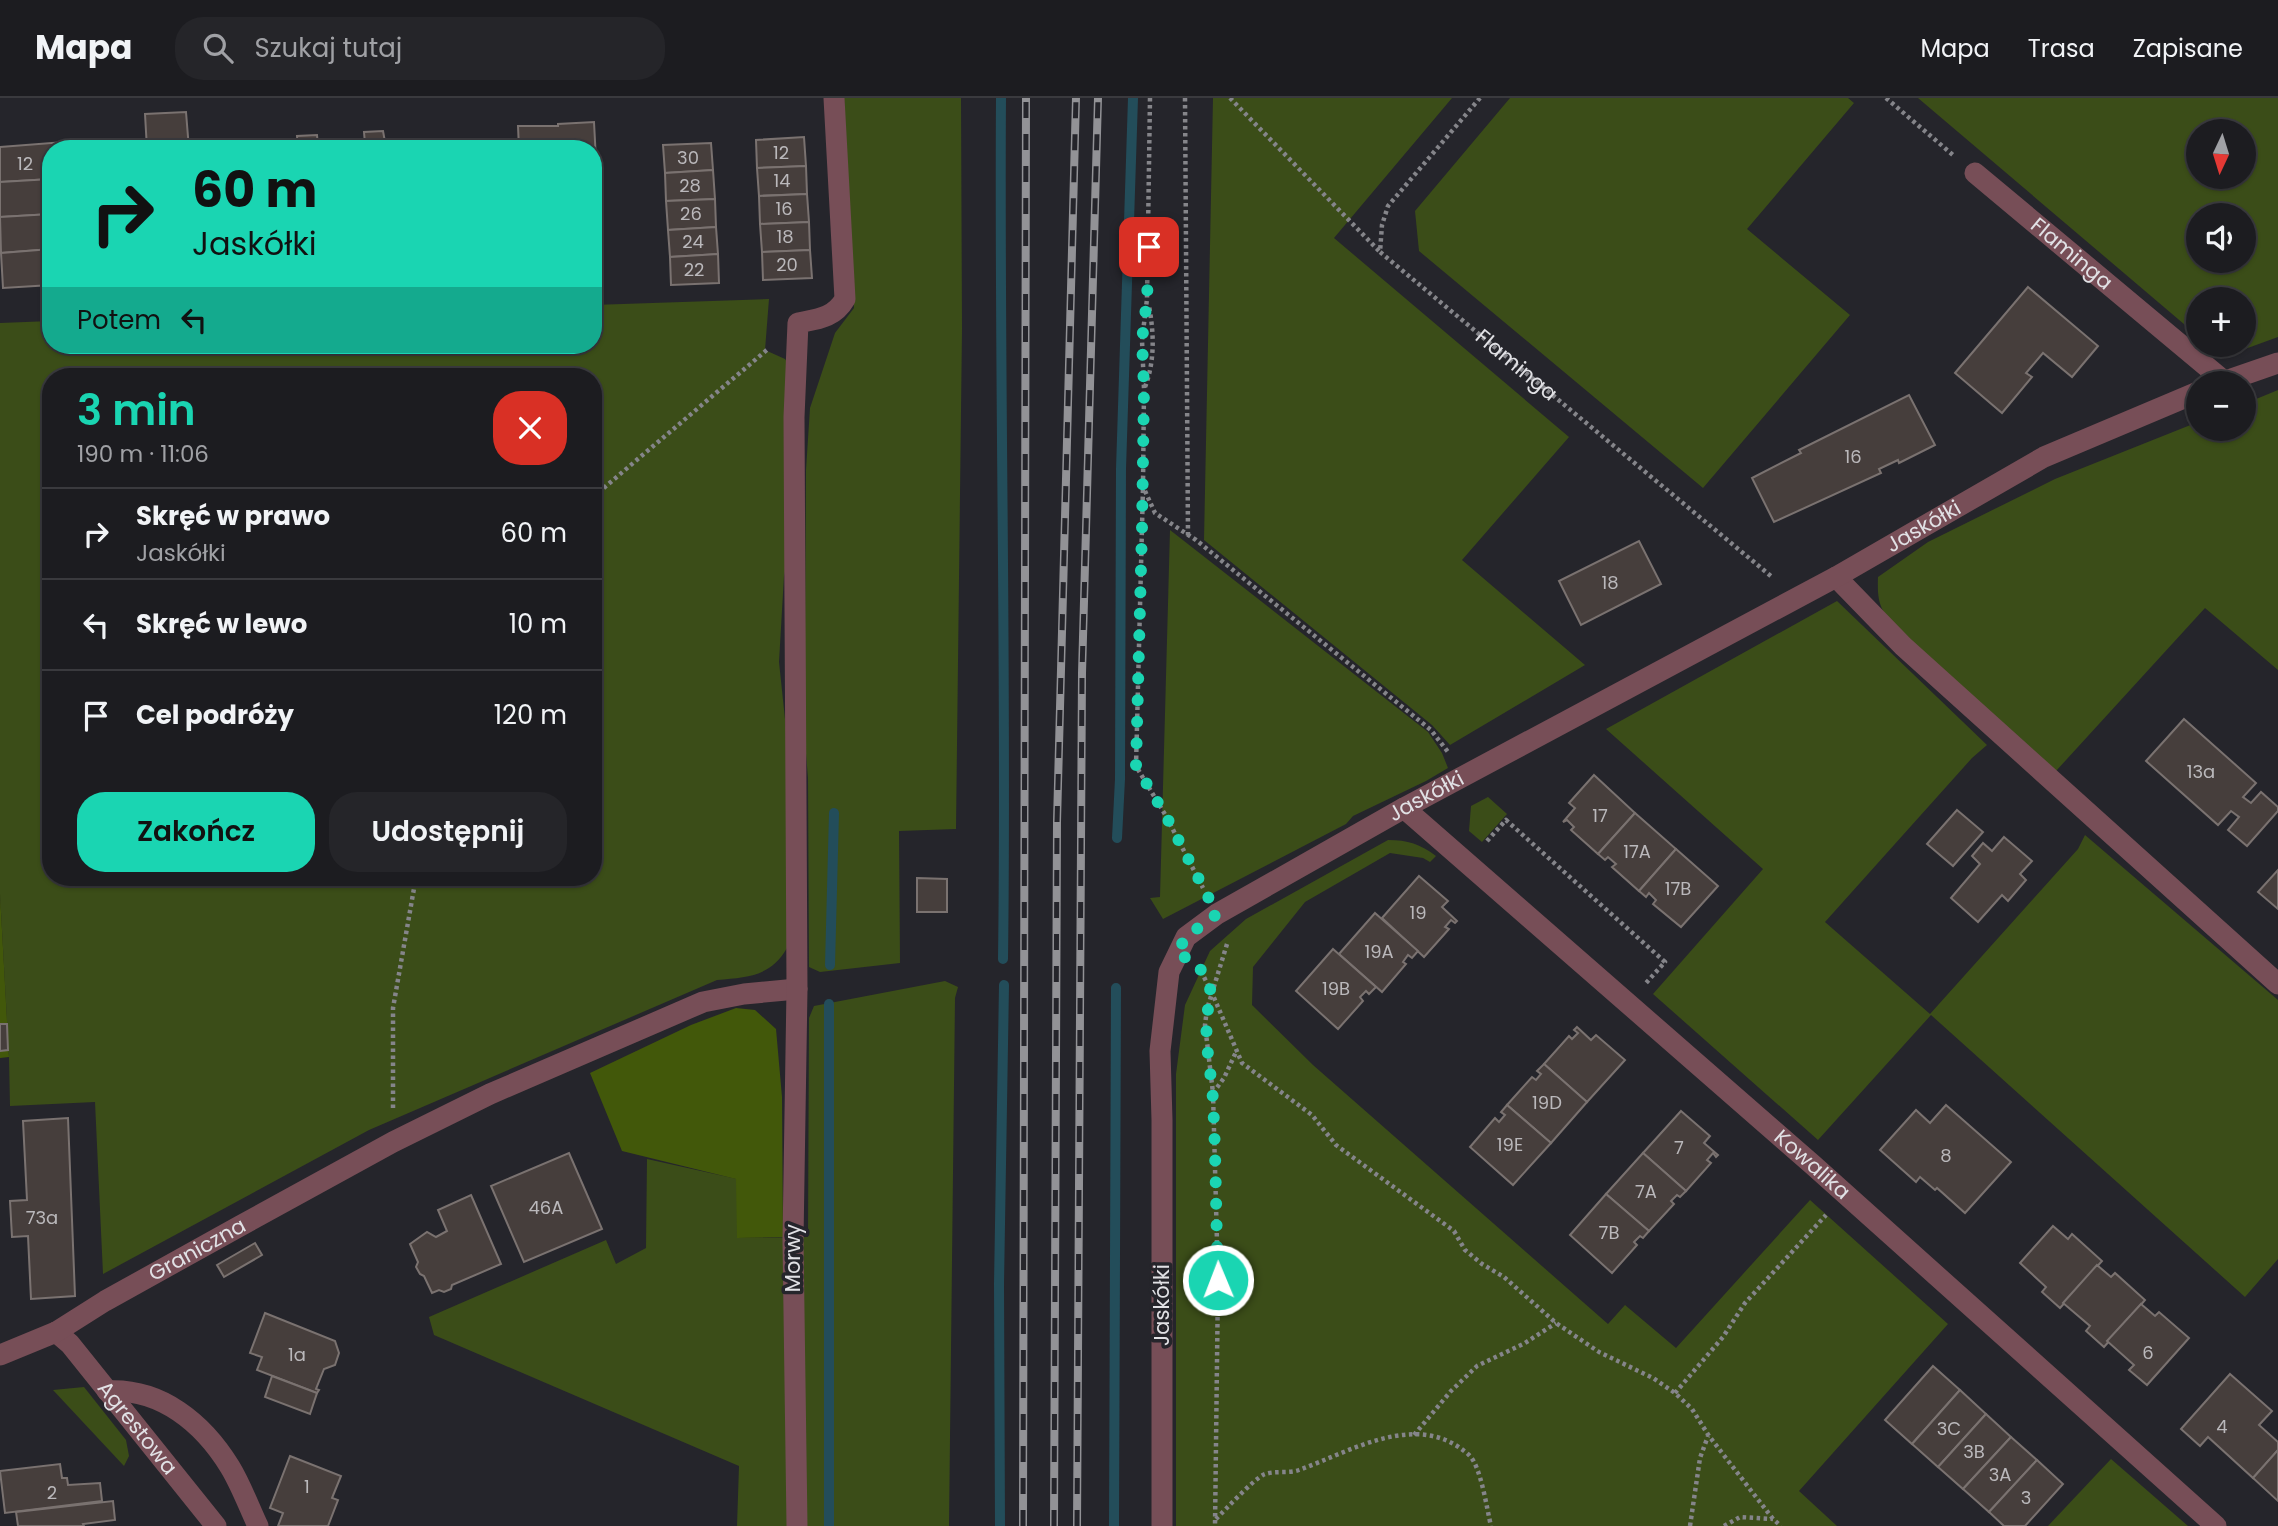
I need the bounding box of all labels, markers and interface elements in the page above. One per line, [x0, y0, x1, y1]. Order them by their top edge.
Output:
search box [175, 17, 665, 80]
text: Mapa [35, 24, 133, 71]
icon: search [199, 29, 237, 67]
text: Szukaj tutaj [255, 30, 402, 66]
text: Mapa [1920, 32, 1990, 65]
text: Trasa [2028, 32, 2095, 65]
text: Zapisane [2133, 32, 2243, 65]
north arrow [2186, 119, 2256, 189]
map controls [2186, 119, 2256, 441]
house number: 12 [773, 140, 789, 165]
house number: 30 [677, 145, 699, 170]
house number: 12 [17, 151, 33, 176]
text: 60 m [192, 156, 317, 224]
icon: right [77, 168, 168, 259]
house number: 14 [773, 168, 791, 193]
house number: 28 [679, 173, 701, 198]
house number: 16 [775, 196, 793, 221]
house number: 26 [680, 201, 702, 226]
button: sound [2186, 203, 2256, 273]
street label: Flaminga [2025, 211, 2119, 296]
pin [1119, 217, 1179, 277]
text: Jaskółki [192, 221, 317, 266]
house number: 18 [776, 224, 794, 249]
icon: arrive [1130, 228, 1168, 266]
house number: 24 [682, 229, 704, 254]
house number: 20 [776, 252, 798, 277]
house number: 22 [684, 257, 704, 282]
button: + [2186, 287, 2256, 357]
icon: left [175, 301, 213, 339]
text: Potem [77, 302, 161, 338]
street label: Flaminga [1469, 322, 1564, 407]
button: − [2186, 371, 2256, 441]
text: 3 min [77, 381, 196, 440]
button: close [493, 391, 567, 465]
text: 190 m · 11:06 [77, 438, 209, 470]
house number: 16 [1844, 444, 1862, 469]
street label: Jaskółki [1881, 493, 1966, 559]
text: Skręć w prawo [136, 498, 330, 534]
icon: right [77, 515, 115, 553]
text: 60 m [500, 515, 567, 551]
text: Jaskółki [136, 537, 226, 569]
house number: 18 [1601, 570, 1619, 595]
icon: left [77, 606, 115, 644]
text: Skręć w lewo [136, 606, 307, 642]
text: 10 m [509, 606, 567, 642]
icon: arrive [77, 697, 115, 735]
text: Cel podróży [136, 697, 294, 733]
text: 120 m [494, 697, 567, 733]
house number: 13a [2187, 759, 2215, 784]
street label: Jaskółki [1383, 764, 1469, 828]
button: Zakończ [77, 792, 315, 872]
button: Udostępnij [329, 792, 567, 872]
house number: 17 [1592, 803, 1608, 828]
house number: 17A [1623, 839, 1651, 864]
house number: 17B [1665, 876, 1691, 901]
house number: 19 [1409, 900, 1427, 925]
house number: 19A [1364, 939, 1394, 964]
house number: 19B [1322, 976, 1350, 1001]
house number: 19D [1532, 1090, 1562, 1115]
street label: Kowalika [1768, 1123, 1857, 1206]
house number: 19E [1497, 1132, 1523, 1157]
house number: 7 [1674, 1135, 1684, 1160]
house number: 8 [1940, 1143, 1952, 1168]
house number: 7A [1635, 1179, 1657, 1204]
house number: 46A [529, 1195, 563, 1220]
house number: 73a [26, 1205, 58, 1230]
street label: Graniczna [143, 1211, 251, 1288]
house number: 7B [1599, 1220, 1619, 1245]
street label: Morwy [778, 1224, 807, 1292]
position arrow [1181, 1243, 1255, 1317]
street label: Jaskółki [1147, 1264, 1176, 1346]
house number: 6 [2142, 1340, 2154, 1365]
house number: 1a [288, 1342, 306, 1367]
street label: Agrestowa [91, 1375, 184, 1481]
house number: 4 [2216, 1414, 2228, 1439]
house number: 3C [1937, 1416, 1961, 1441]
house number: 3B [1963, 1439, 1985, 1464]
house number: 3A [1989, 1462, 2011, 1487]
house number: 1 [304, 1474, 310, 1499]
house number: 2 [47, 1480, 57, 1505]
house number: 3 [2021, 1485, 2031, 1510]

